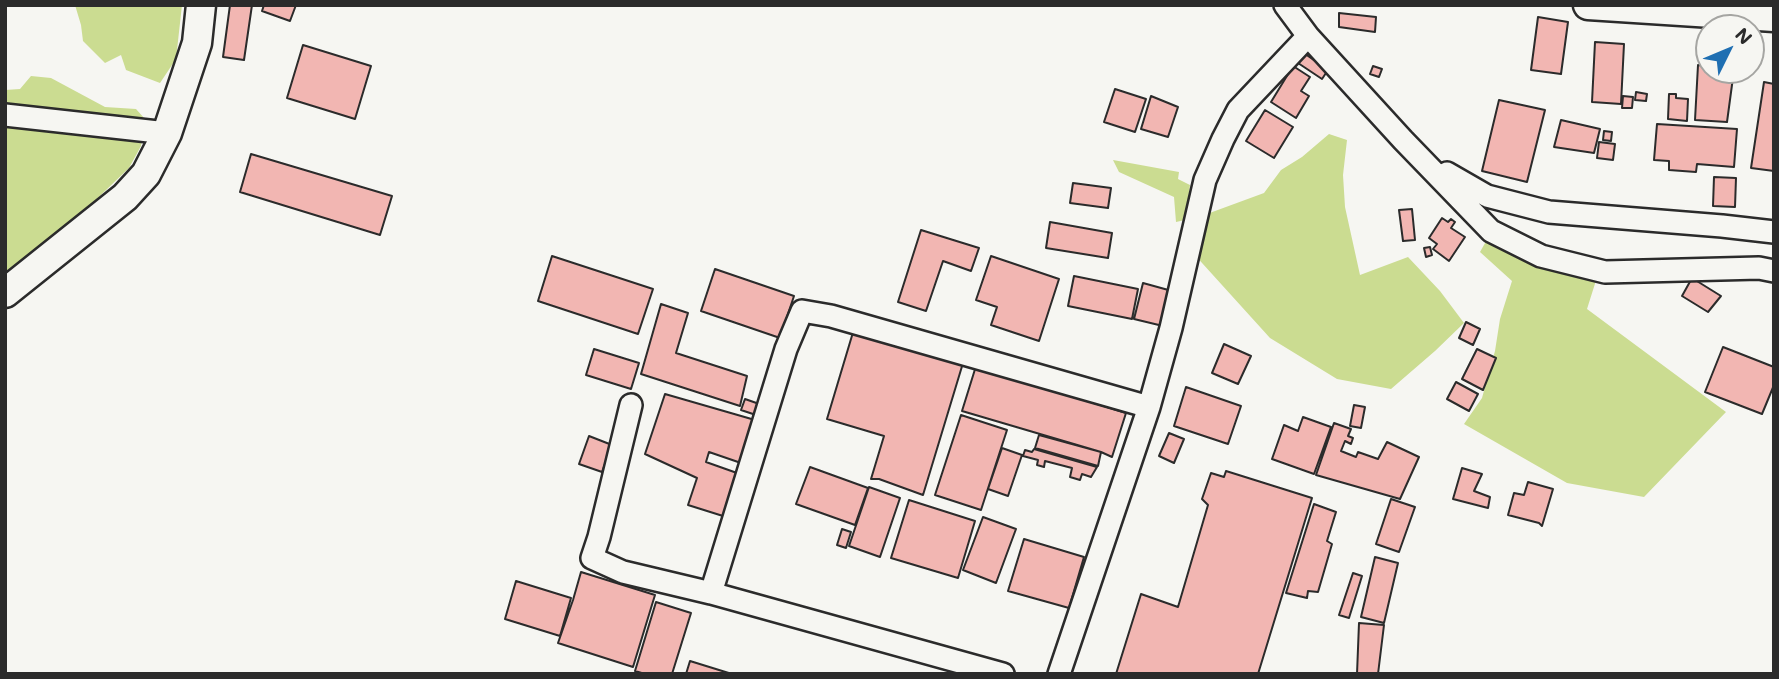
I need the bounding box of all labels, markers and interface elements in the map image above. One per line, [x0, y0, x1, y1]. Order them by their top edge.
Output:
north arrow [1695, 14, 1765, 84]
text: N [1730, 22, 1758, 49]

